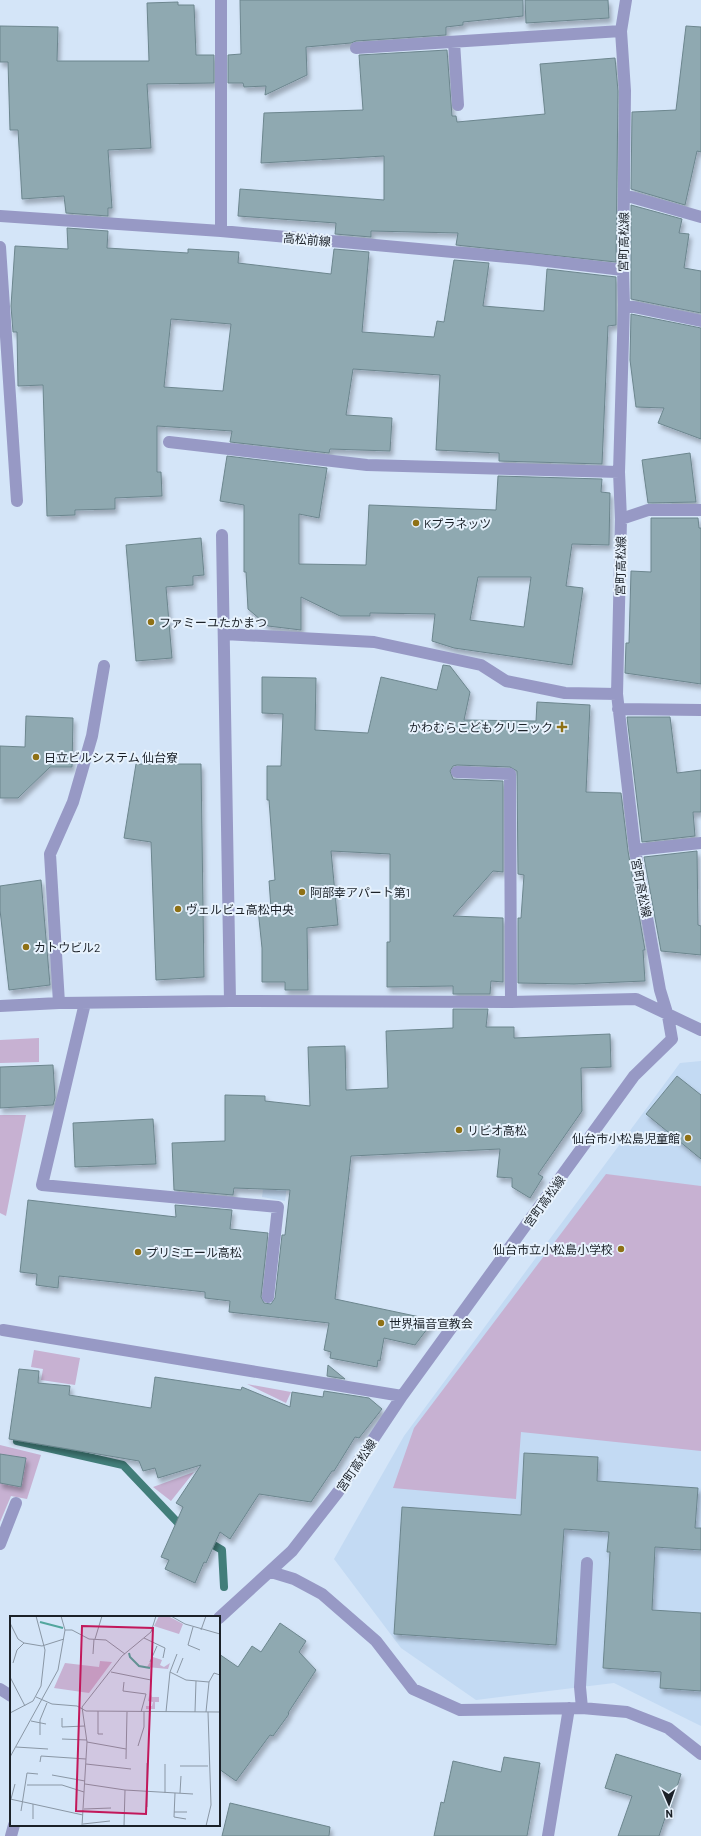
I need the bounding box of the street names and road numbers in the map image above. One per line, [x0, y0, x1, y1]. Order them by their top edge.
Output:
street label: 宮町高松線 [615, 212, 631, 272]
street label: 高松前線 [282, 230, 332, 248]
street label: 宮町高松線 [612, 536, 628, 596]
street label: 宮町高松線 [629, 857, 655, 919]
street label: 宮町高松線 [521, 1173, 567, 1229]
street label: 宮町高松線 [333, 1436, 379, 1494]

